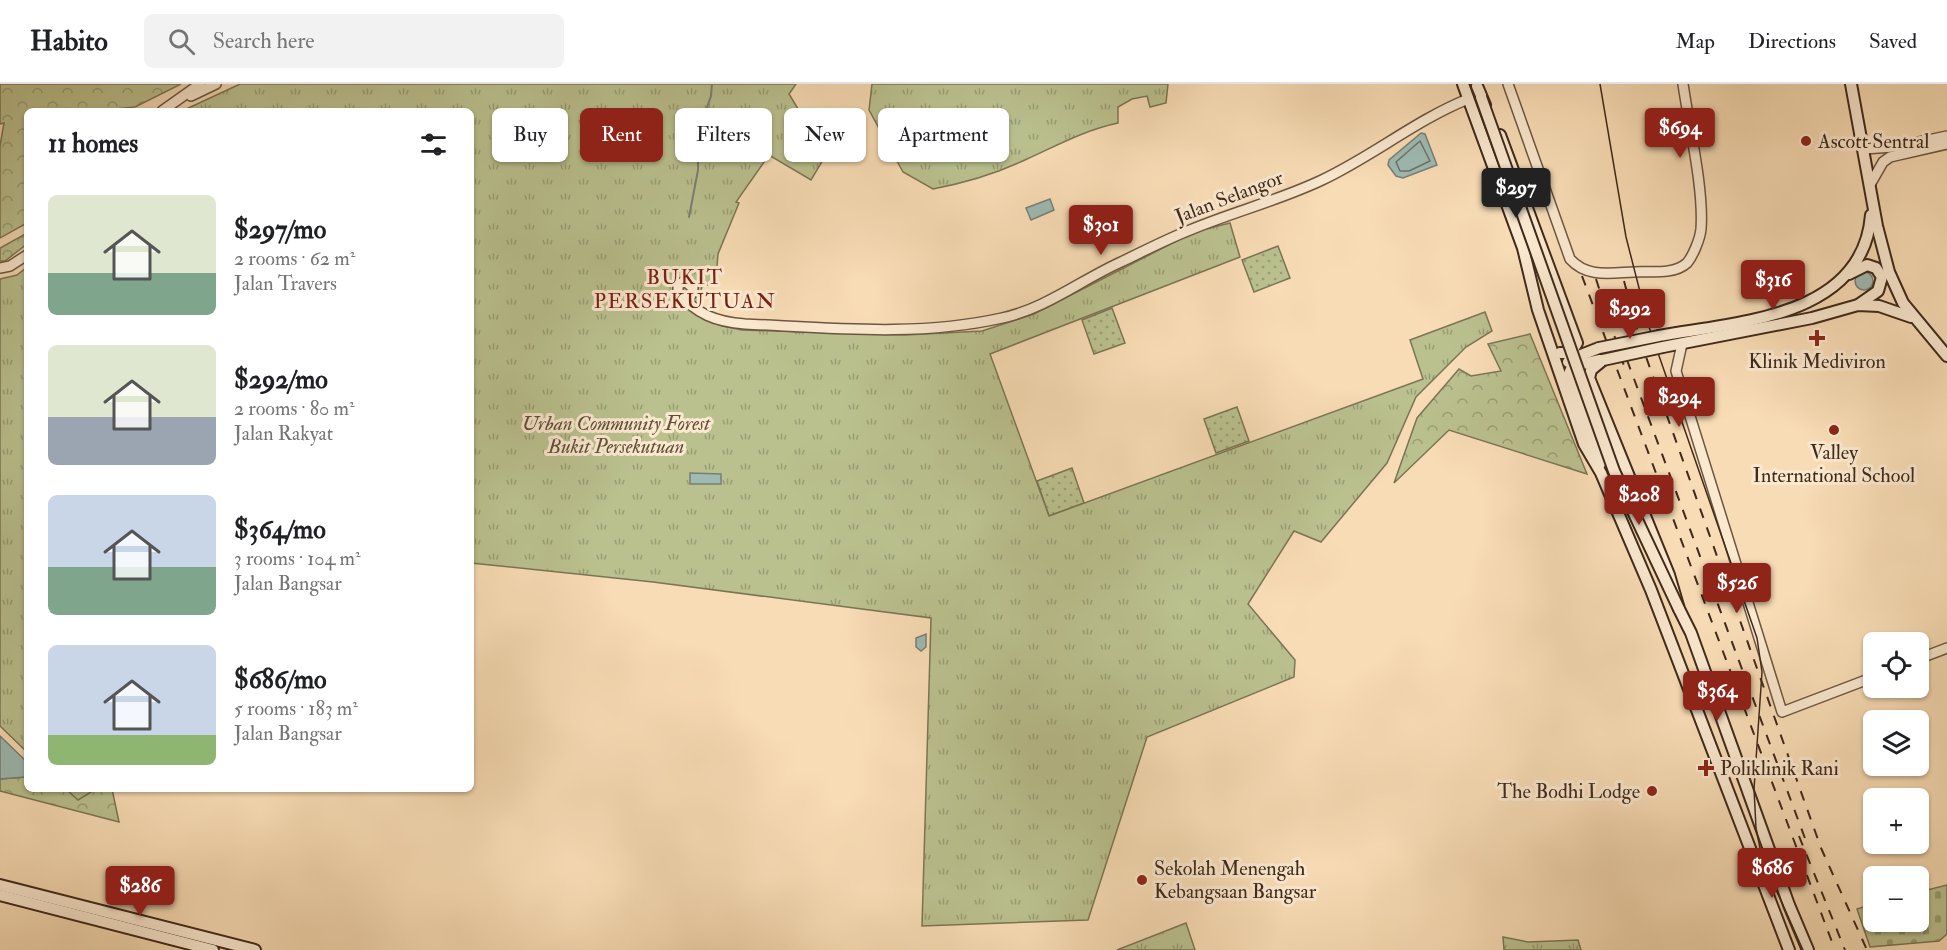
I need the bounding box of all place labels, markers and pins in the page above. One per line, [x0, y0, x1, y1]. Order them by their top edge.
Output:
pin: $694 [1644, 108, 1716, 159]
place label: Ascott Sentral [1817, 129, 1929, 154]
marker: Ascott Sentral [1799, 134, 1813, 148]
pin: $297 [1480, 168, 1552, 219]
pin: $301 [1065, 205, 1137, 256]
pin: $316 [1737, 260, 1809, 311]
pin: $292 [1594, 289, 1666, 340]
marker: Klinik Mediviron [1808, 329, 1826, 347]
place label: Klinik Mediviron [1748, 349, 1886, 374]
pin: $294 [1643, 377, 1715, 428]
marker: Valley International School [1827, 423, 1841, 437]
place label: Valley International School [1753, 440, 1915, 488]
pin: $208 [1603, 475, 1675, 526]
pin: $526 [1701, 563, 1773, 614]
pin: $364 [1681, 671, 1753, 722]
place label: Poliklinik Rani [1720, 756, 1839, 781]
marker: Poliklinik Rani [1697, 759, 1715, 777]
place label: The Bodhi Lodge [1497, 779, 1640, 804]
marker: The Bodhi Lodge [1645, 784, 1659, 798]
pin: $686 [1736, 848, 1808, 899]
place label: Sekolah Menengah Kebangsaan Bangsar [1154, 856, 1317, 904]
pin: $286 [104, 866, 176, 917]
marker: Sekolah Menengah Kebangsaan Bangsar [1135, 873, 1149, 887]

